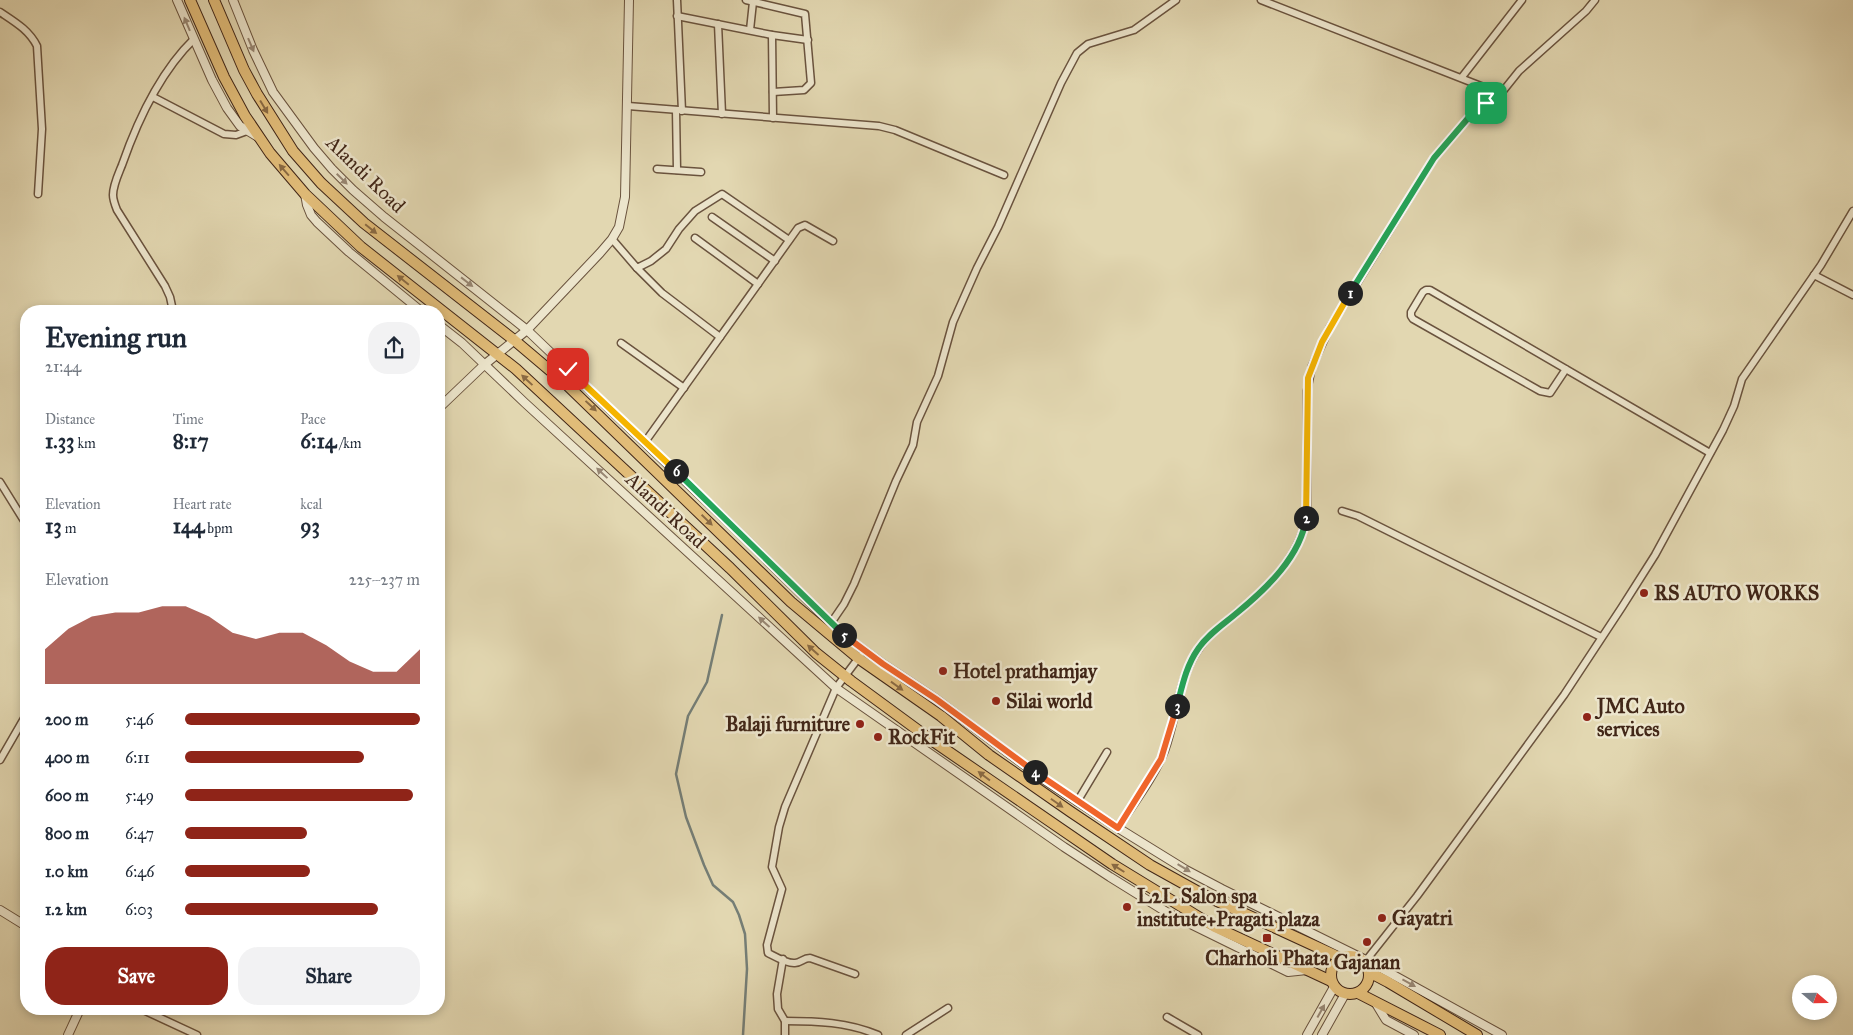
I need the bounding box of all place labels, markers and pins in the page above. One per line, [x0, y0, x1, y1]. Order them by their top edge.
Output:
pin [1465, 82, 1507, 124]
pin: 1 [1338, 280, 1362, 306]
pin [547, 348, 589, 390]
pin: 6 [664, 458, 688, 484]
pin: 2 [1294, 506, 1318, 530]
place label: RS AUTO WORKS [1654, 581, 1819, 605]
marker: RS AUTO WORKS [1638, 587, 1650, 599]
pin: 5 [832, 622, 856, 648]
place label: Hotel prathamjay [953, 659, 1099, 684]
marker: Hotel prathamjay [937, 665, 949, 677]
place label: Silai world [1006, 689, 1094, 713]
pin: 3 [1164, 694, 1190, 718]
place label: JMC Auto services [1594, 694, 1685, 741]
marker: Silai world [990, 695, 1002, 707]
marker: JMC Auto services [1581, 711, 1593, 723]
place label: Balaji furniture [725, 712, 851, 737]
marker: Balaji furniture [854, 718, 866, 730]
place label: RockFit [888, 725, 956, 749]
marker: RockFit [872, 731, 884, 743]
pin: 4 [1022, 760, 1048, 784]
place label: L2L Salon spa institute+Pragati plaza [1137, 884, 1320, 932]
marker: L2L Salon spa institute+Pragati plaza [1121, 901, 1133, 913]
place label: Gayatri [1392, 906, 1453, 931]
marker: Gayatri [1376, 912, 1388, 924]
marker: Charholi Phata [1261, 932, 1273, 944]
marker: Gajanan [1361, 936, 1373, 948]
place label: Charholi Phata [1205, 946, 1329, 970]
place label: Gajanan [1334, 950, 1400, 975]

